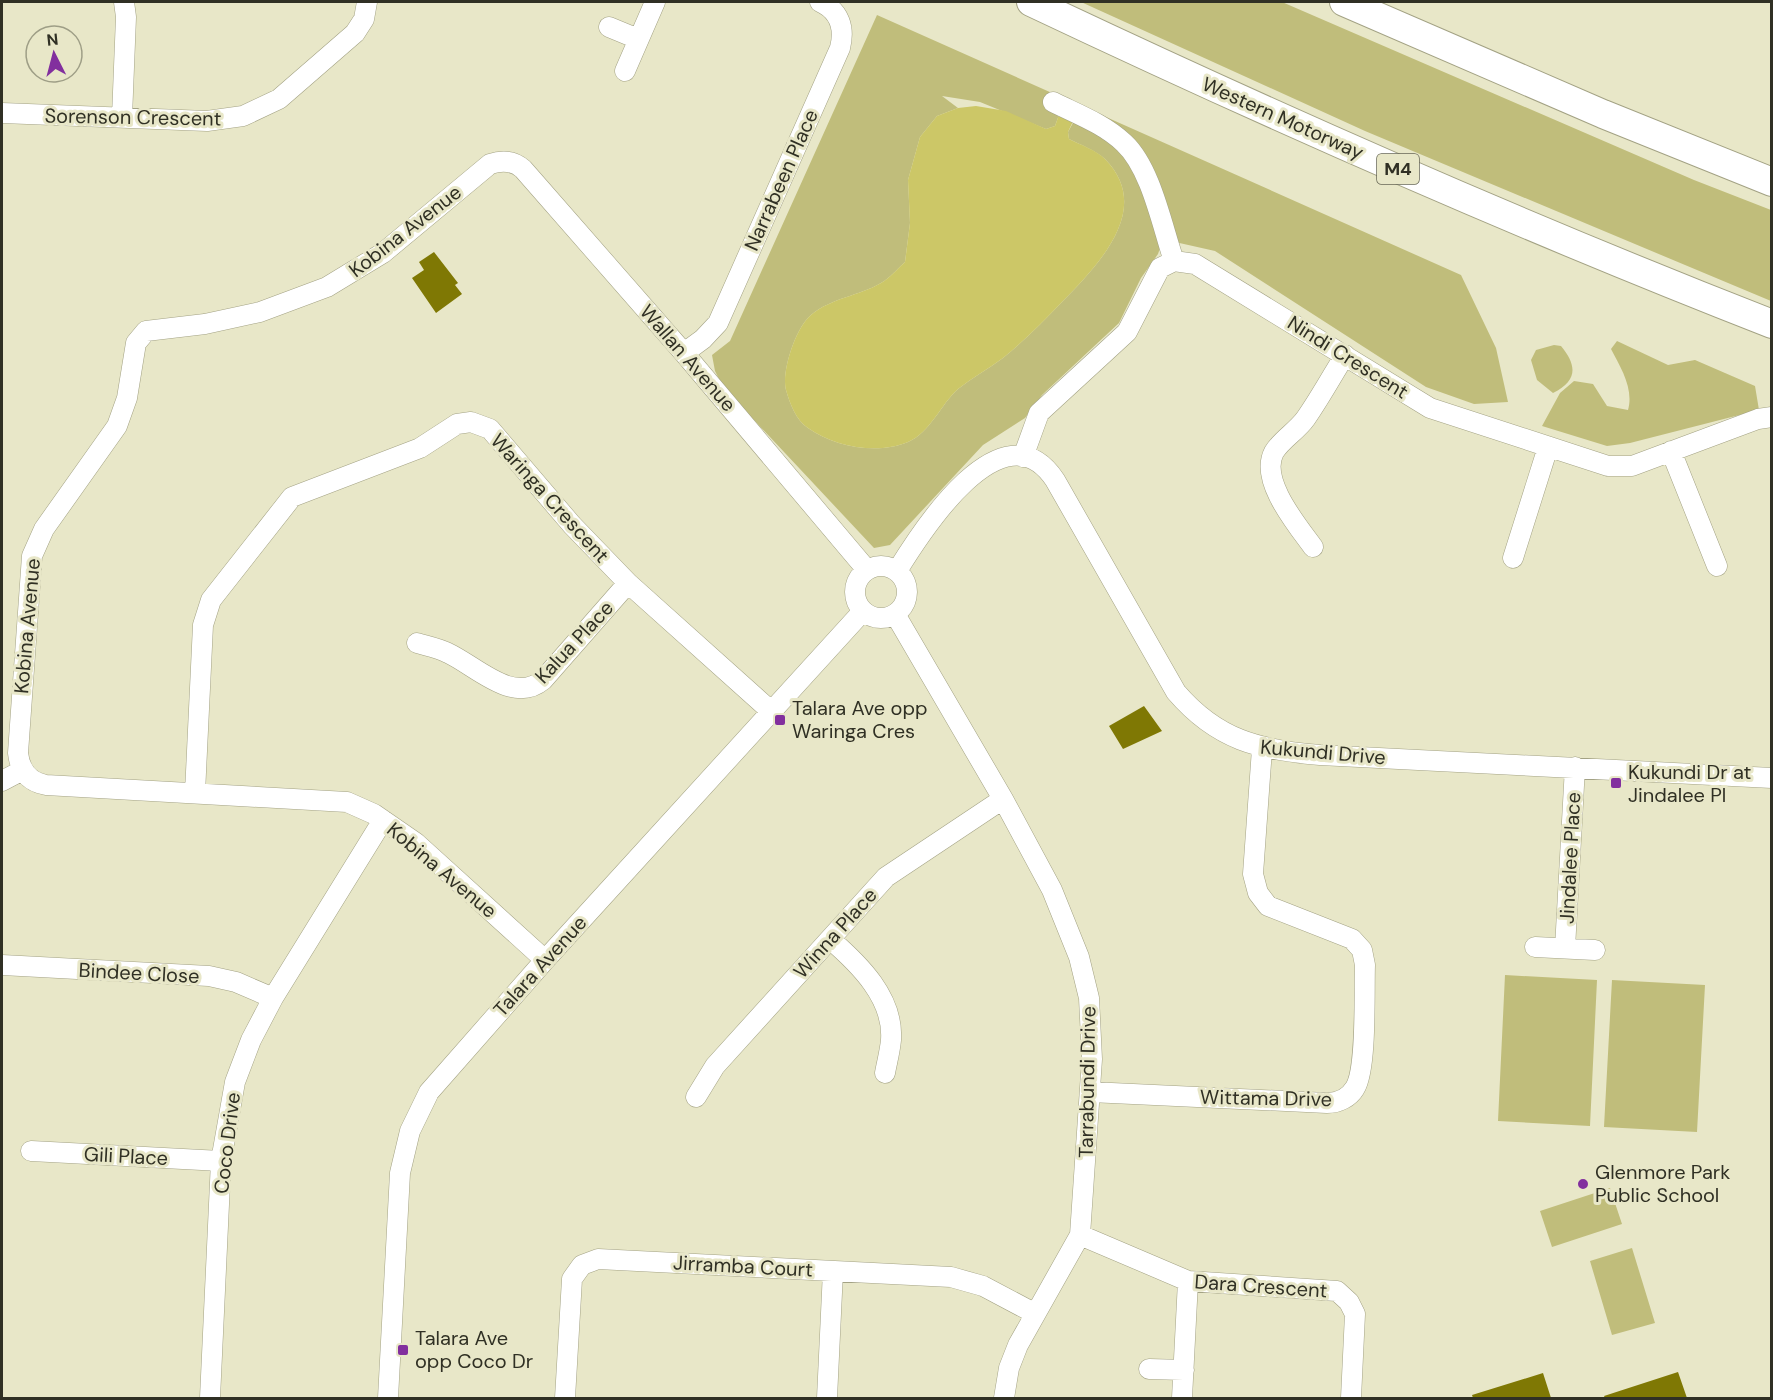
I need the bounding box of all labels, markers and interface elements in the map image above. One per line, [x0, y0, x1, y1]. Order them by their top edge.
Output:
north arrow [24, 24, 84, 84]
text: N [46, 29, 59, 51]
street label: Western Motorway [1198, 71, 1368, 165]
street label: Sorenson Crescent [44, 102, 222, 132]
street label: Narrabeen Place [738, 105, 824, 255]
road number: M4 [1377, 154, 1419, 184]
street label: Kobina Avenue [343, 179, 467, 283]
street label: Wallan Avenue [634, 299, 742, 417]
street label: Nindi Crescent [1283, 310, 1413, 405]
street label: Waringa Crescent [485, 428, 615, 568]
street label: Kobina Avenue [8, 557, 46, 695]
street label: Kalua Place [529, 595, 619, 689]
place label: Talara Ave opp Waringa Cres [792, 695, 927, 744]
marker: Talara Ave opp Waringa Cres [773, 713, 787, 727]
street label: Kukundi Drive [1259, 734, 1387, 770]
place label: Kukundi Dr at Jindalee Pl [1628, 759, 1752, 808]
marker: Kukundi Dr at Jindalee Pl [1609, 776, 1623, 790]
street label: Jindalee Place [1554, 791, 1586, 925]
street label: Kobina Avenue [382, 816, 502, 924]
street label: Winna Place [788, 882, 882, 984]
street label: Talara Avenue [488, 910, 592, 1022]
street label: Bindee Close [78, 957, 200, 989]
street label: Tarrabundi Drive [1073, 1006, 1101, 1158]
street label: Wittama Drive [1200, 1084, 1332, 1112]
street label: Coco Drive [208, 1091, 246, 1195]
street label: Gili Place [83, 1141, 169, 1171]
place label: Glenmore Park Public School [1595, 1159, 1730, 1208]
marker: Glenmore Park Public School [1576, 1177, 1590, 1191]
street label: Jirramba Court [672, 1249, 814, 1283]
street label: Dara Crescent [1194, 1268, 1328, 1304]
place label: Talara Ave opp Coco Dr [415, 1325, 533, 1374]
marker: Talara Ave opp Coco Dr [396, 1343, 410, 1357]

